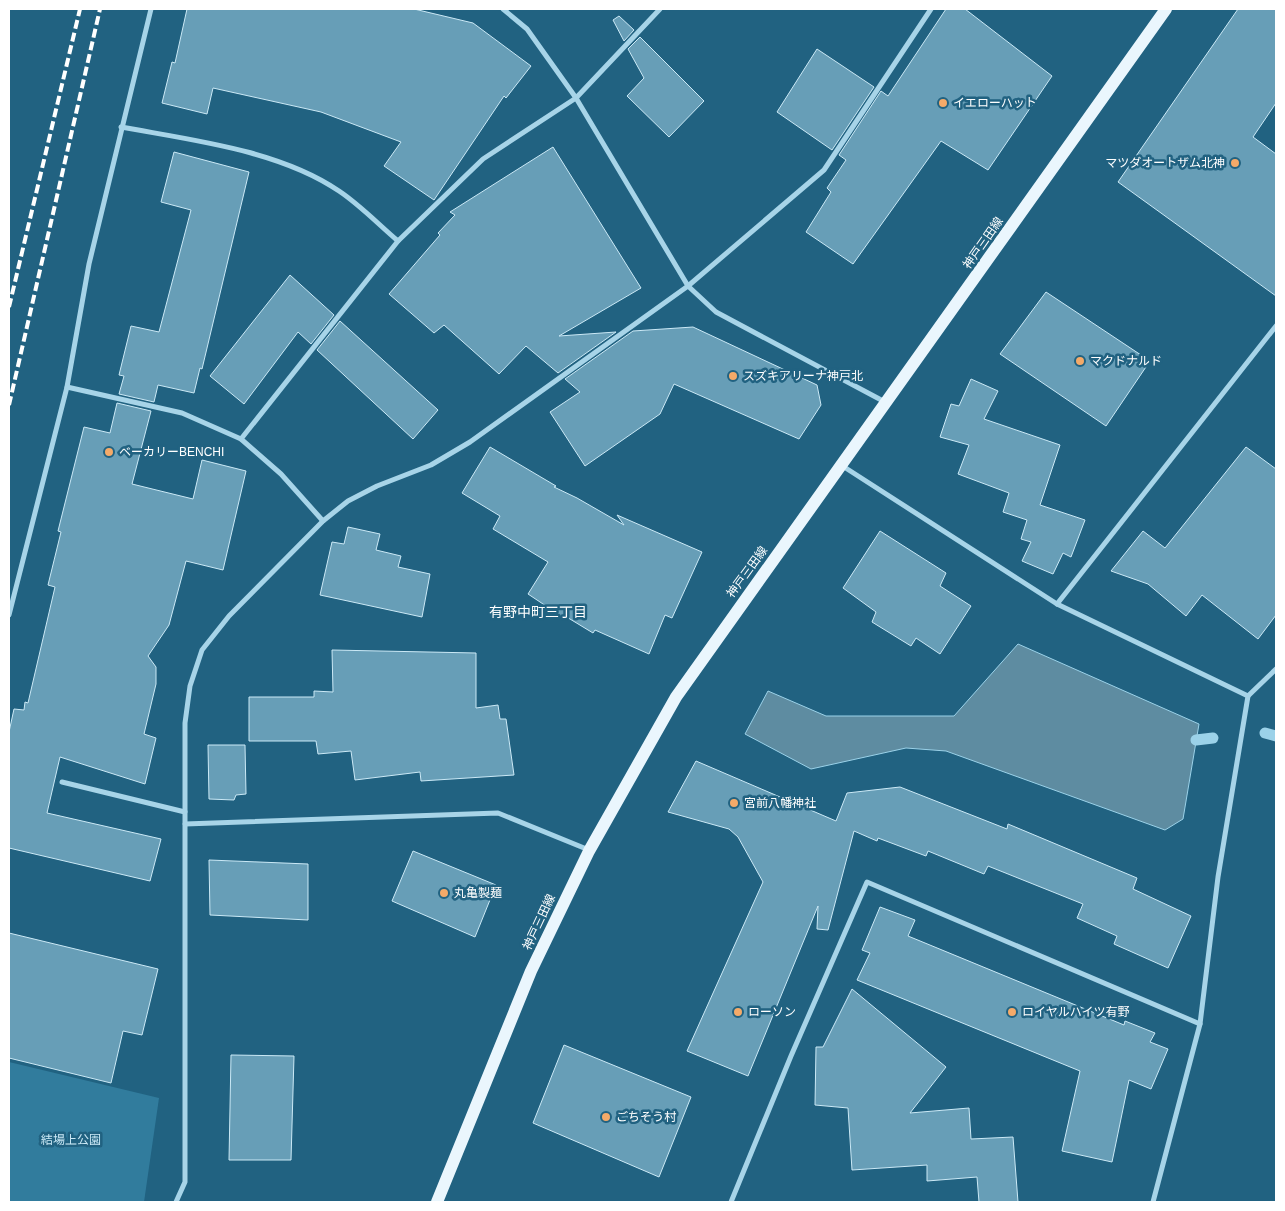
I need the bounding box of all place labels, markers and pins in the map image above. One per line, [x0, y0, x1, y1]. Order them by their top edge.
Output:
place label: イエローハット [953, 96, 1037, 110]
marker: イエローハット [937, 97, 949, 109]
place label: マツダオートザム北神 [1105, 156, 1225, 170]
marker: マツダオートザム北神 [1229, 157, 1241, 169]
place label: マクドナルド [1090, 354, 1162, 368]
marker: マクドナルド [1074, 355, 1086, 367]
place label: スズキアリーナ神戸北 [743, 369, 863, 383]
marker: スズキアリーナ神戸北 [727, 370, 739, 382]
place label: ベーカリーBENCHI [119, 445, 224, 459]
marker: ベーカリーBENCHI [103, 446, 115, 458]
place label: 宮前八幡神社 [744, 796, 816, 810]
marker: 宮前八幡神社 [728, 797, 740, 809]
place label: 丸亀製麺 [454, 886, 502, 900]
marker: 丸亀製麺 [438, 887, 450, 899]
place label: ローソン [748, 1005, 796, 1019]
place label: ロイヤルハイツ有野 [1022, 1005, 1129, 1019]
marker: ローソン [732, 1006, 744, 1018]
marker: ロイヤルハイツ有野 [1006, 1006, 1018, 1018]
place label: ごちそう村 [616, 1110, 677, 1124]
marker: ごちそう村 [600, 1111, 612, 1123]

